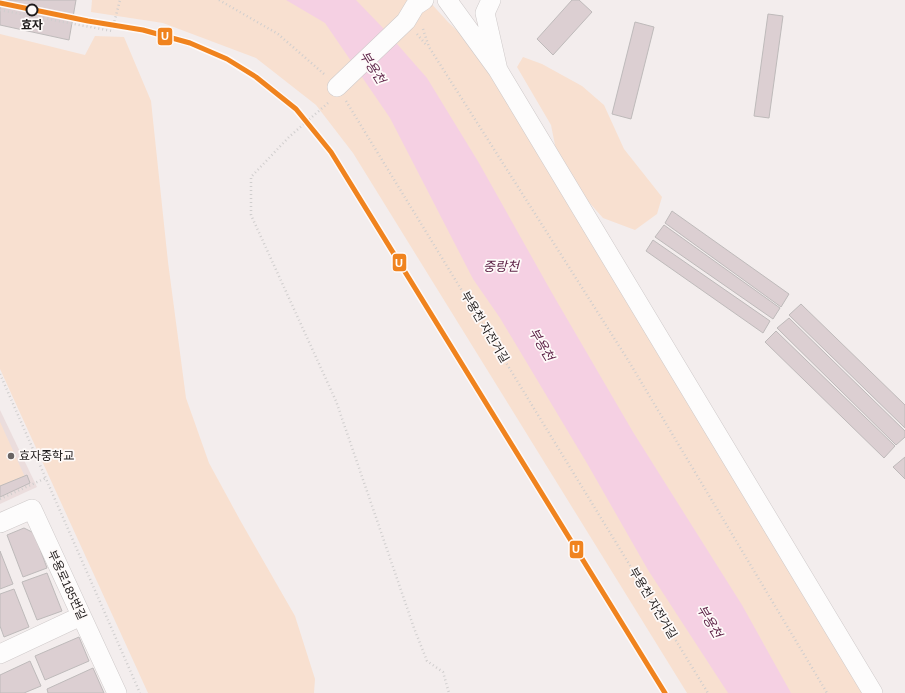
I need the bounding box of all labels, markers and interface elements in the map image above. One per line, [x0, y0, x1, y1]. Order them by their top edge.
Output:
marker: 효자 [25, 3, 39, 17]
place label: 효자 [21, 18, 43, 32]
line badge: U [157, 27, 173, 46]
text: U [161, 30, 169, 42]
water label: 부용천 [357, 48, 389, 87]
line badge: U [392, 253, 407, 272]
text: U [395, 257, 403, 269]
water label: 중랑천 [483, 259, 520, 274]
street label: 부용천 자전거길 [458, 289, 512, 365]
water label: 부용천 [526, 325, 558, 364]
place label: 효자중학교 [19, 449, 74, 463]
marker: 효자중학교 [6, 451, 16, 461]
line badge: U [569, 540, 584, 559]
text: U [572, 543, 580, 555]
street label: 부용로185번길 [45, 548, 89, 622]
street label: 부용천 자전거길 [626, 565, 680, 641]
water label: 부용천 [694, 602, 726, 641]

